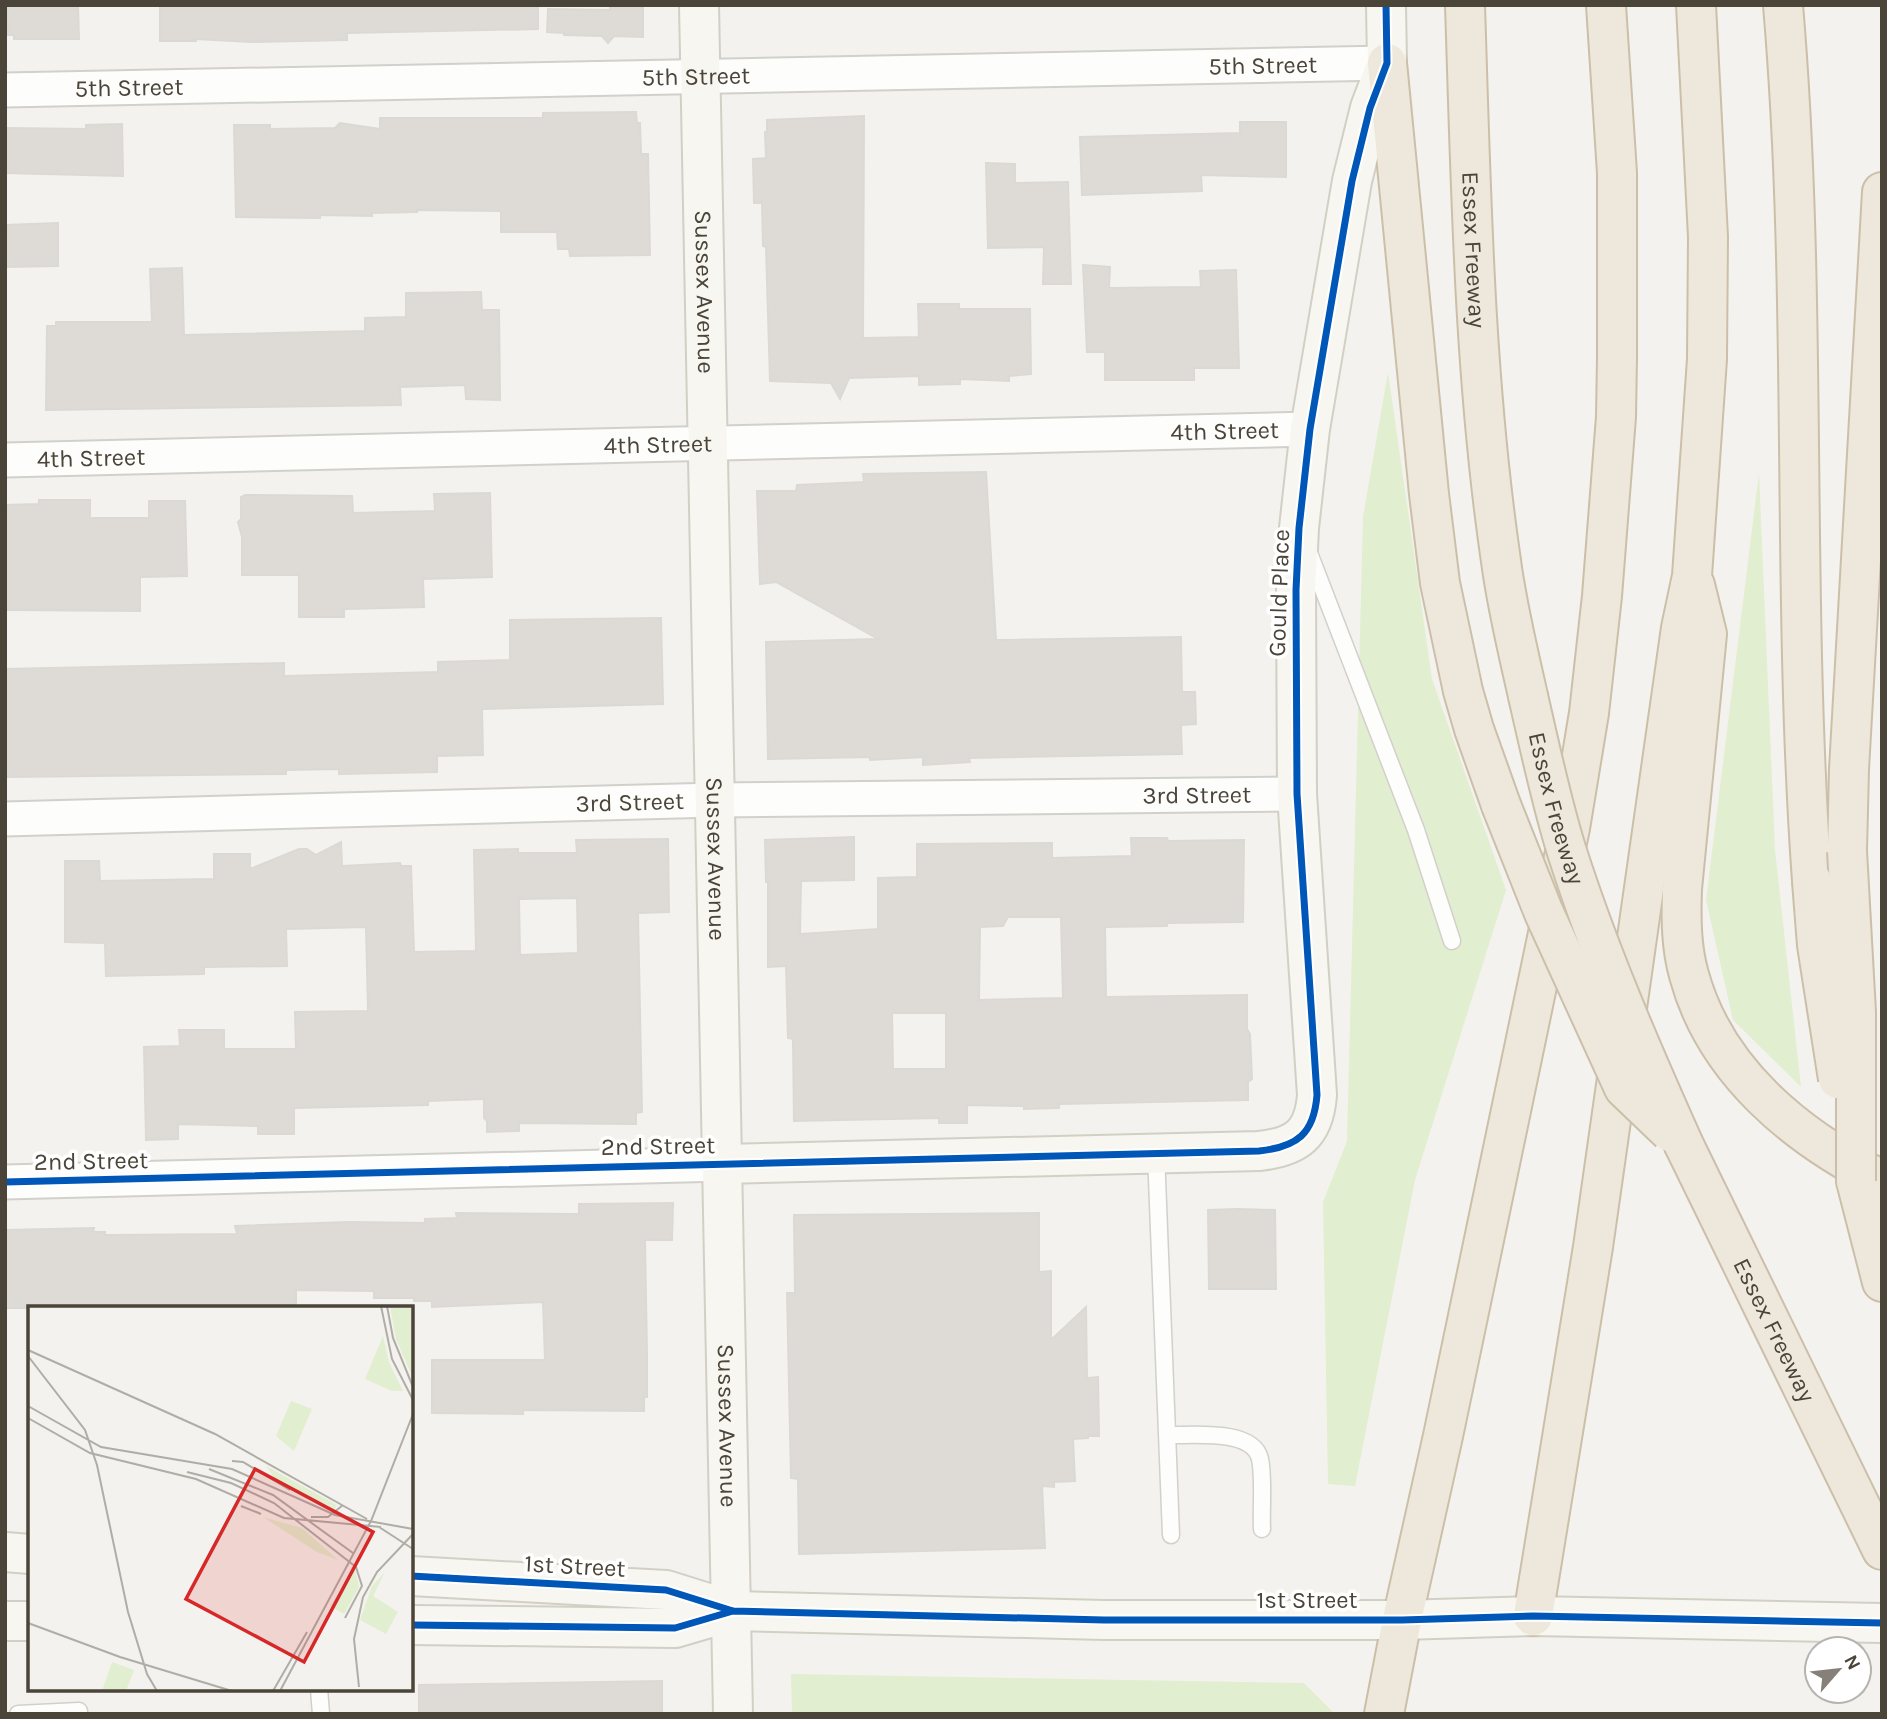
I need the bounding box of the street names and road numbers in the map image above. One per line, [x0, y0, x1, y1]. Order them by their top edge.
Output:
street label: 5th Street [1208, 50, 1317, 80]
street label: 5th Street [641, 61, 750, 92]
street label: 5th Street [74, 73, 184, 103]
street label: Essex Freeway [1456, 171, 1492, 329]
street label: Sussex Avenue [689, 210, 720, 374]
street label: 4th Street [1170, 416, 1279, 446]
street label: 4th Street [603, 429, 712, 460]
street label: 4th Street [36, 443, 146, 473]
street label: Gould Place [1263, 529, 1295, 657]
street label: Essex Freeway [1523, 730, 1591, 888]
street label: Sussex Avenue [700, 777, 732, 941]
street label: 3rd Street [1142, 780, 1251, 810]
street label: 3rd Street [575, 787, 684, 818]
street label: 2nd Street [601, 1131, 715, 1161]
street label: 2nd Street [34, 1146, 148, 1176]
street label: Essex Freeway [1727, 1253, 1821, 1407]
street label: Sussex Avenue [712, 1344, 743, 1508]
street label: 1st Street [524, 1549, 626, 1583]
street label: 1st Street [1256, 1586, 1358, 1614]

